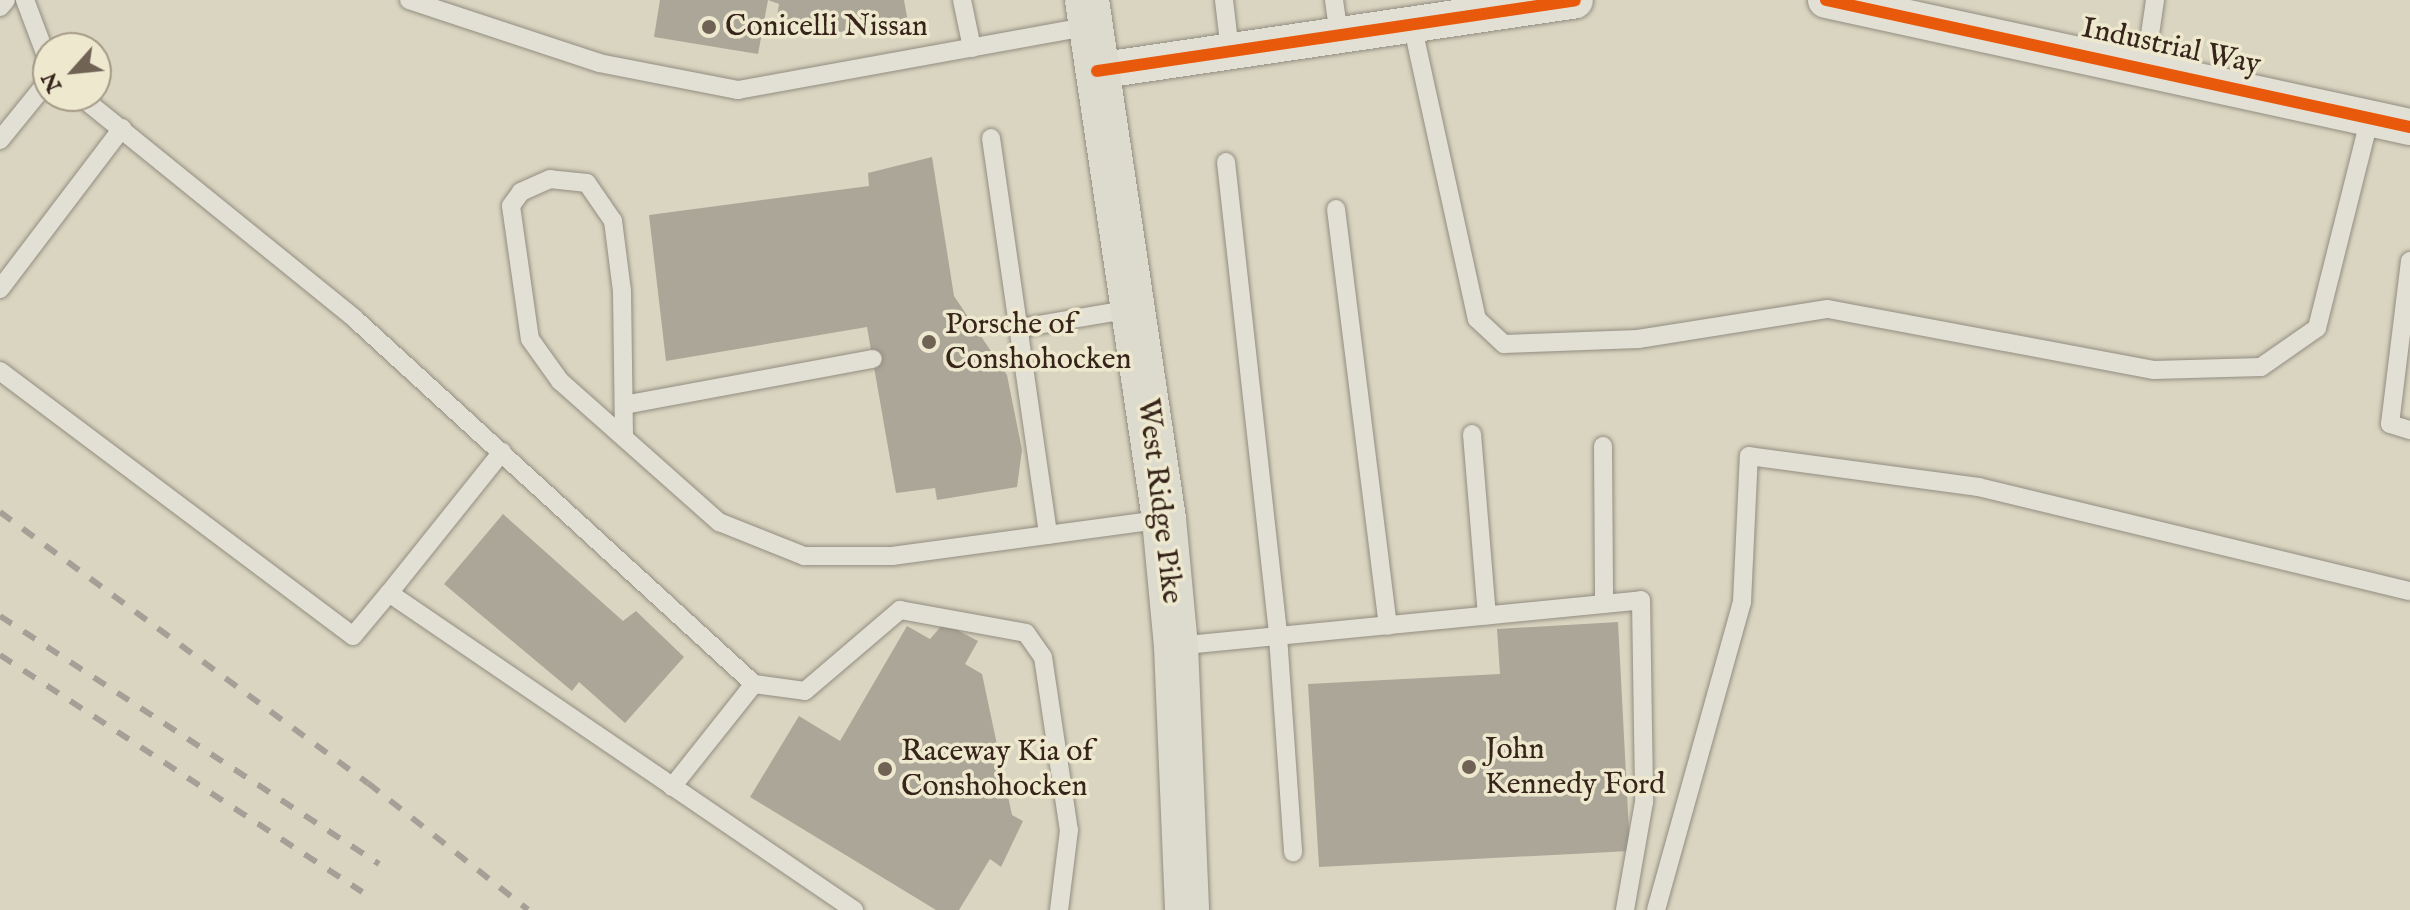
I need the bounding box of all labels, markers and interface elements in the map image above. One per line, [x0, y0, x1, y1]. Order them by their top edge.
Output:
place label: Conicelli Nissan [725, 9, 928, 45]
street label: Industrial Way [2078, 10, 2264, 84]
marker: Conicelli Nissan [700, 18, 718, 36]
north arrow [32, 32, 112, 112]
text: N [36, 67, 69, 97]
place label: Porsche of Conshohocken [945, 307, 1131, 378]
marker: Porsche of Conshohocken [920, 333, 938, 351]
street label: West Ridge Pike [1129, 396, 1189, 606]
place label: John Kennedy Ford [1485, 732, 1665, 802]
place label: Raceway Kia of Conshohocken [901, 734, 1093, 804]
marker: John Kennedy Ford [1460, 758, 1478, 776]
marker: Raceway Kia of Conshohocken [876, 760, 894, 778]

